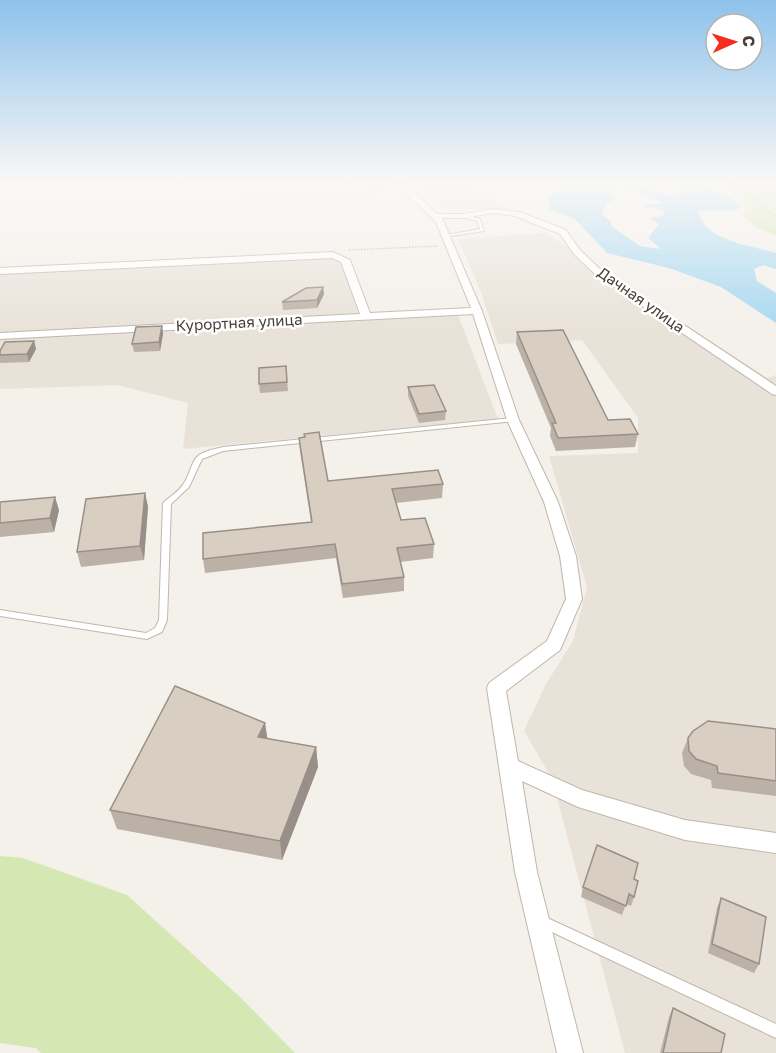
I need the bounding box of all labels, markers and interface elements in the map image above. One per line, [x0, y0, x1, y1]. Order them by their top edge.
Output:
north arrow [704, 12, 764, 72]
text: С [739, 35, 759, 47]
street label: Дачная улица [595, 263, 688, 336]
street label: Курортная улица [175, 310, 303, 334]

